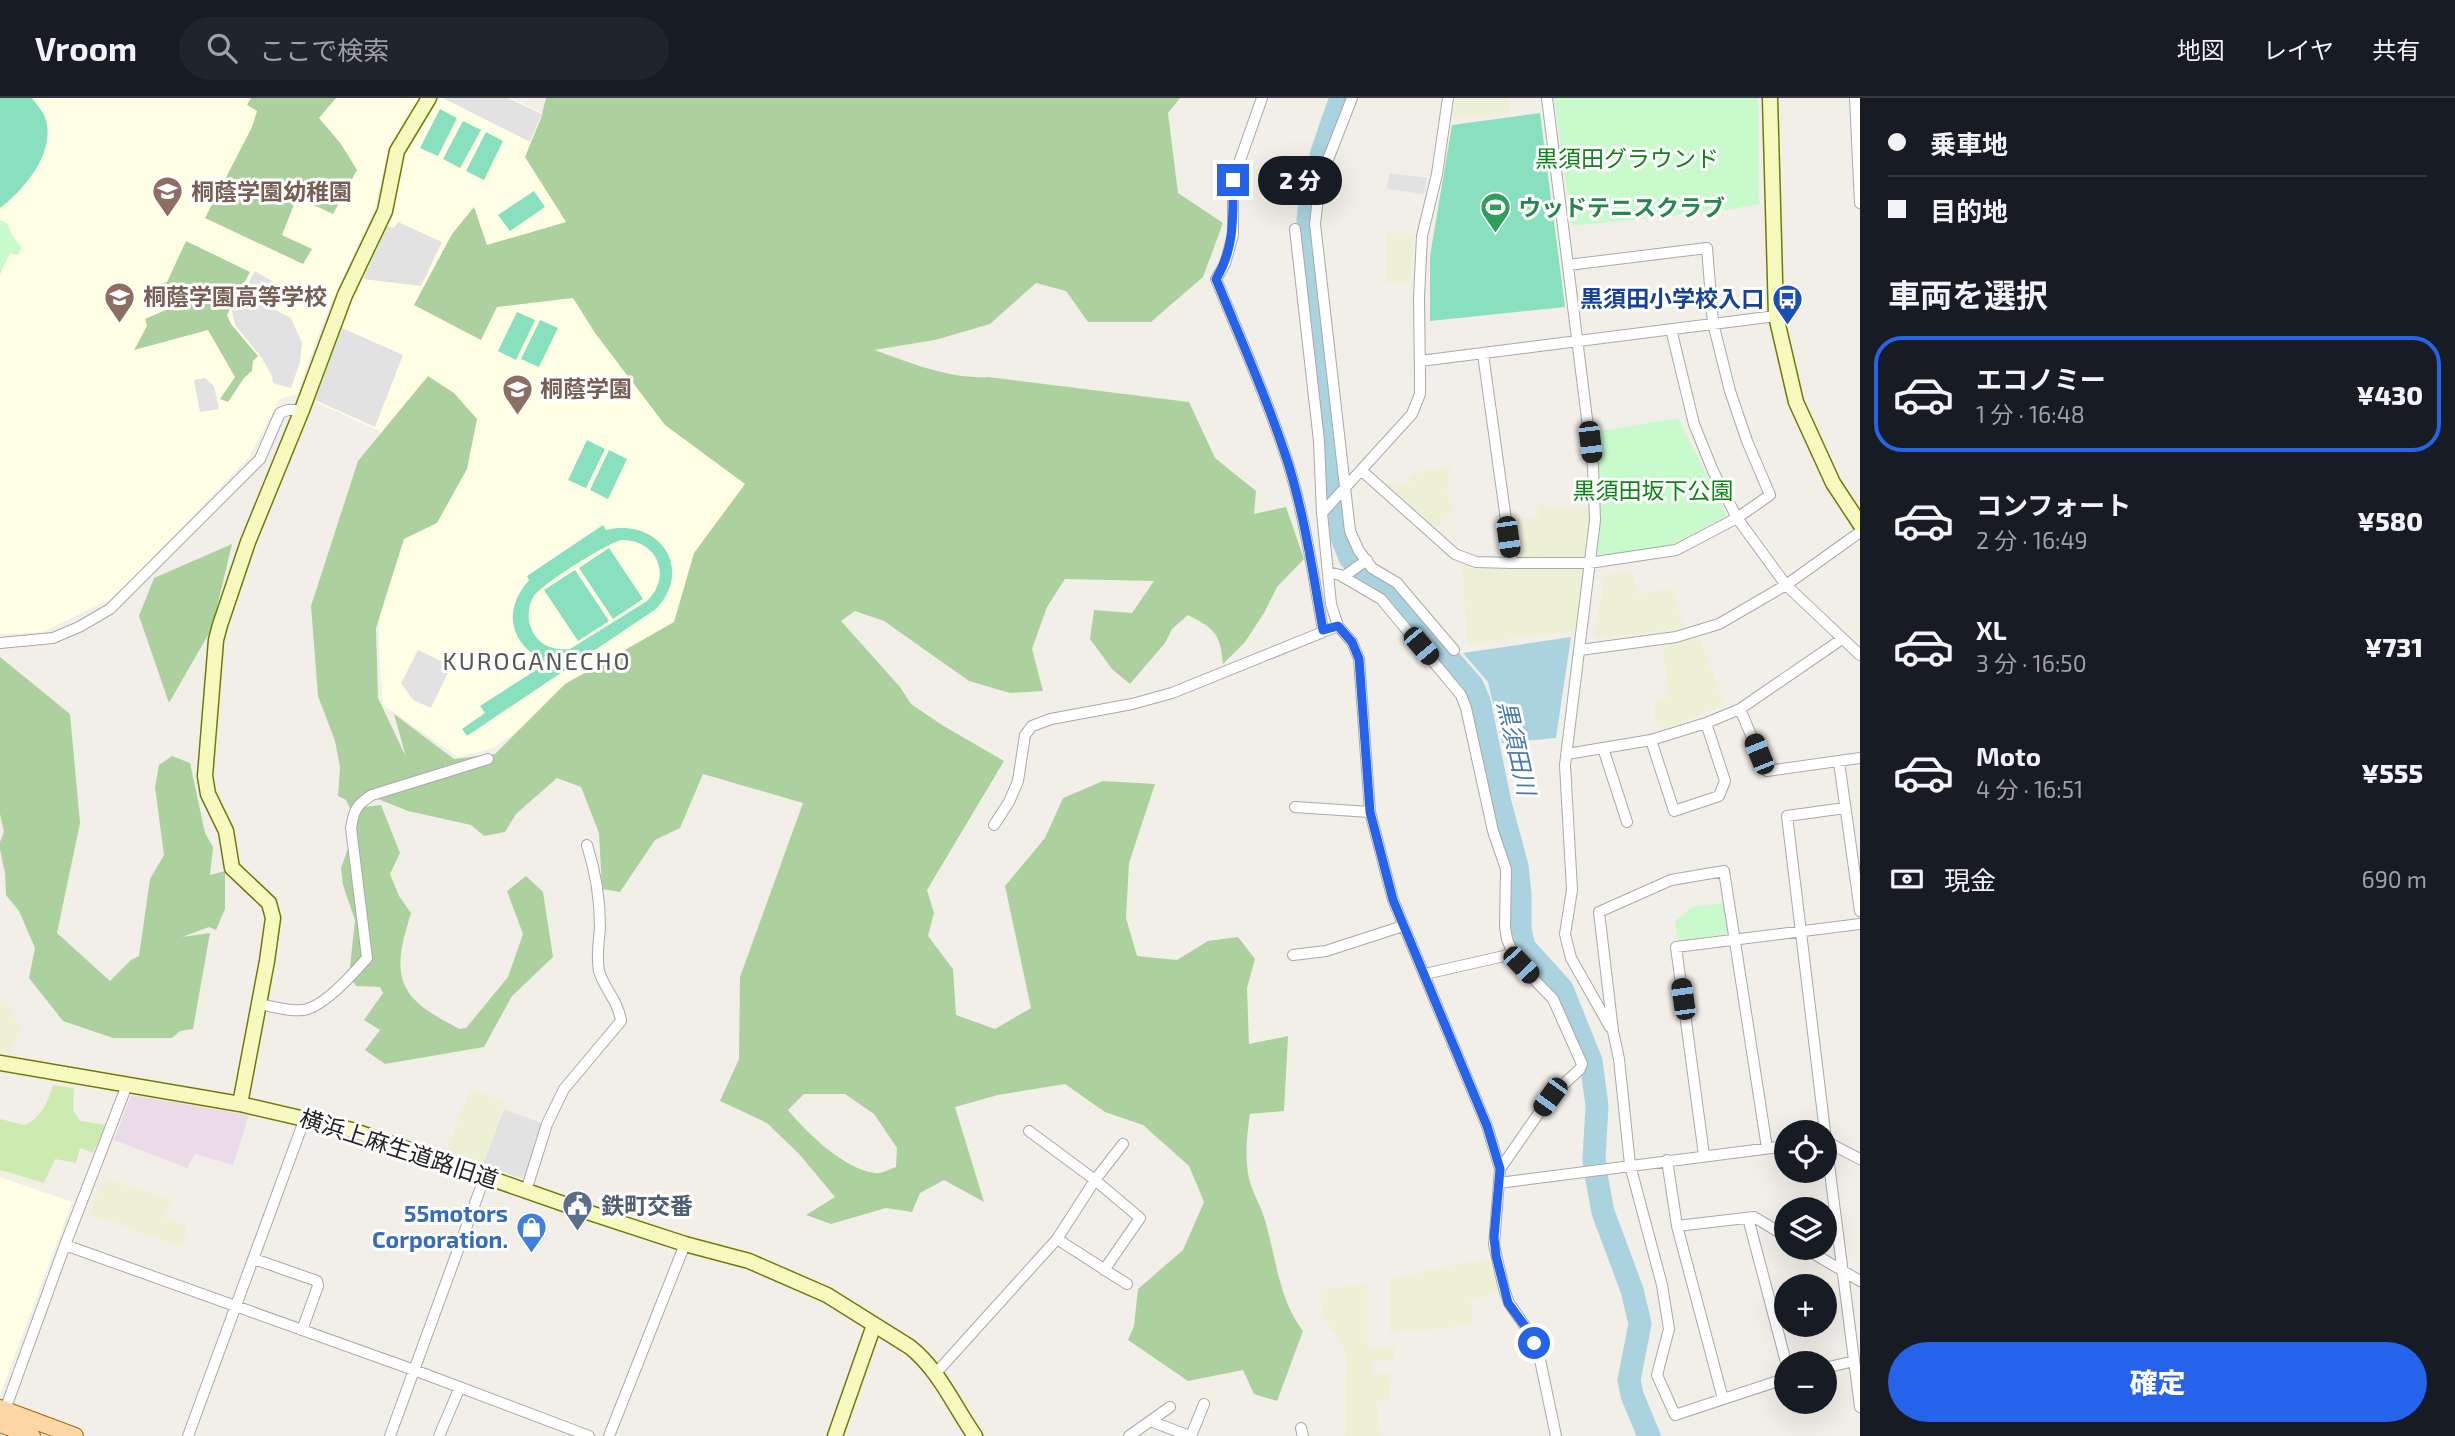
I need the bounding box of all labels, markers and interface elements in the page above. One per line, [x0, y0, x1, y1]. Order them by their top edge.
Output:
search box [179, 17, 669, 80]
text: Vroom [35, 28, 137, 68]
icon: search [203, 29, 241, 67]
text: ここで検索 [259, 34, 389, 65]
text: 地図 [2177, 35, 2225, 64]
text: レイヤ [2263, 35, 2334, 64]
text: 共有 [2372, 35, 2420, 64]
text: 乗車地 [1930, 128, 2008, 159]
park label: 黒須田グラウンド [1535, 144, 1719, 172]
callout: 2 分 [1258, 155, 1342, 204]
route end [1217, 164, 1249, 196]
text: 2 分 [1279, 166, 1321, 194]
school or university icon: 桐蔭学園幼稚園 [151, 175, 185, 219]
place label: 桐蔭学園幼稚園 [191, 177, 352, 205]
sports icon: ウッドテニスクラブ [1478, 191, 1512, 235]
place label: ウッドテニスクラブ [1518, 193, 1725, 221]
text: 目的地 [1930, 195, 2008, 226]
text: 車両を選択 [1888, 275, 2048, 313]
school or university icon: 桐蔭学園高等学校 [103, 280, 137, 324]
place label: 桐蔭学園高等学校 [143, 282, 327, 310]
bus stop icon: 黒須田小学校入口 [1770, 282, 1804, 326]
place label: 黒須田小学校入口 [1580, 284, 1764, 312]
icon: car [1892, 363, 1955, 426]
text: エコノミー [1976, 363, 2106, 394]
school or university icon: 桐蔭学園 [500, 372, 534, 416]
place label: 桐蔭学園 [540, 374, 632, 402]
text: ¥430 [2357, 379, 2423, 410]
text: 1 分 · 16:48 [1976, 400, 2085, 428]
car [1578, 420, 1603, 464]
park label: 黒須田坂下公園 [1573, 476, 1734, 504]
icon: car [1892, 489, 1955, 552]
text: コンフォート [1976, 489, 2131, 520]
text: ¥580 [2357, 505, 2423, 536]
car [1495, 515, 1522, 559]
text: 2 分 · 16:49 [1976, 526, 2088, 554]
text: XL [1976, 614, 2007, 645]
icon: car [1892, 615, 1955, 678]
car [1400, 623, 1443, 669]
text: ¥731 [2365, 631, 2423, 662]
district label: KUROGANECHO [443, 646, 632, 675]
text: 3 分 · 16:50 [1976, 649, 2087, 677]
water label: 黒須田川 [1493, 698, 1543, 801]
car [1742, 731, 1777, 777]
text: Moto [1976, 740, 2041, 771]
icon: car [1892, 741, 1955, 804]
text: ¥555 [2361, 757, 2423, 788]
text: 4 分 · 16:51 [1976, 775, 2083, 803]
icon: cash [1888, 860, 1926, 898]
text: 現金 [1944, 864, 1996, 895]
text: 690 m [2362, 865, 2427, 893]
car [1499, 942, 1544, 988]
car [1670, 977, 1697, 1021]
car [1530, 1074, 1571, 1120]
street label: 横浜上麻生道路旧道 [297, 1103, 502, 1193]
map controls [1774, 1120, 1837, 1414]
button: locate [1774, 1120, 1837, 1183]
public building icon: 鉄町交番 [561, 1189, 595, 1233]
place label: 鉄町交番 [601, 1191, 693, 1219]
button: layers [1774, 1197, 1837, 1260]
place label: 55motors Corporation. [372, 1199, 508, 1253]
shop icon: 55motors Corporation. [514, 1210, 548, 1254]
button: + [1774, 1274, 1837, 1337]
route start [1518, 1327, 1550, 1359]
button: 確定 [1888, 1342, 2427, 1422]
button: − [1774, 1351, 1837, 1414]

